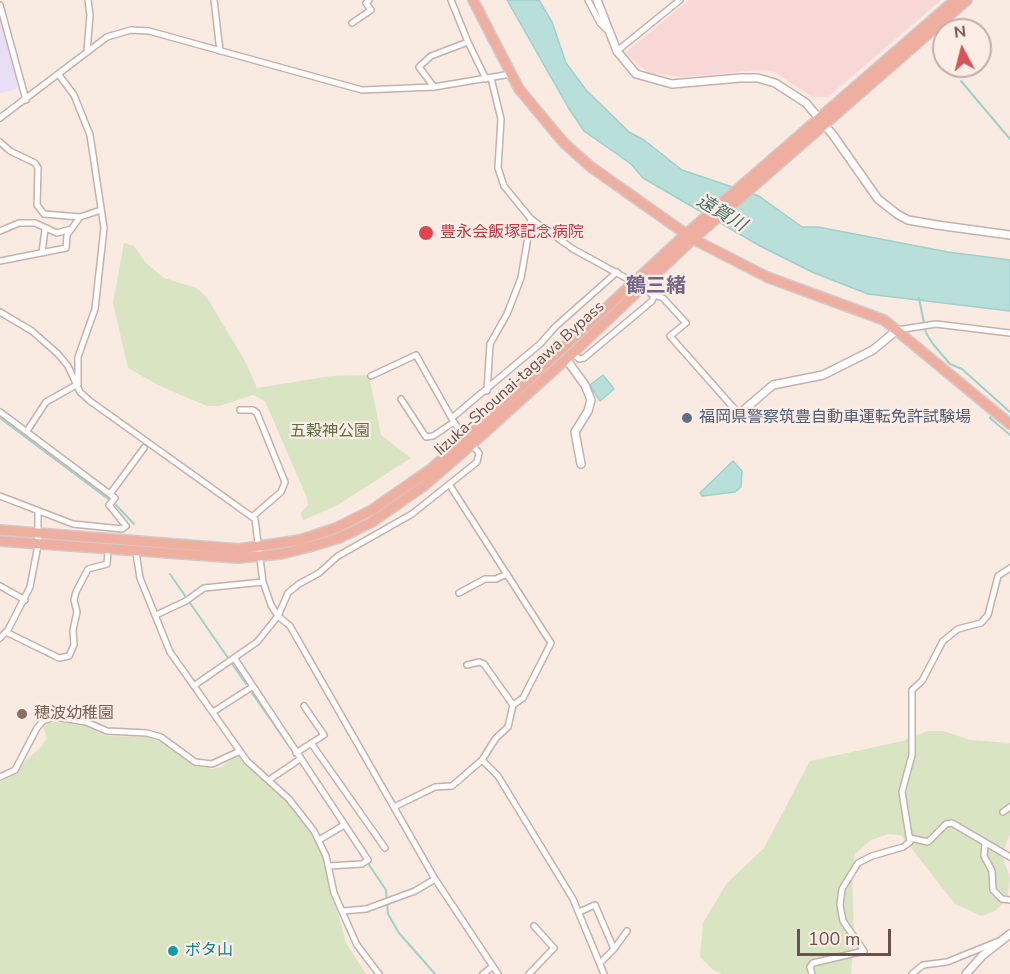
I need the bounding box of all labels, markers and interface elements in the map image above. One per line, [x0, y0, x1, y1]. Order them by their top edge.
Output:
north arrow [932, 18, 992, 78]
text: N [953, 20, 967, 44]
water label: 遠賀川 [692, 191, 750, 237]
place label: 豊永会飯塚記念病院 [440, 223, 584, 243]
marker: 豊永会飯塚記念病院 [417, 224, 435, 242]
district label: 鶴三緒 [626, 275, 686, 299]
street label: Iizuka-Shounai-tagawa Bypass [431, 298, 609, 460]
place label: 福岡県警察筑豊自動車運転免許試験場 [699, 408, 971, 428]
marker: 福岡県警察筑豊自動車運転免許試験場 [680, 411, 694, 425]
park label: 五穀神公園 [290, 422, 370, 442]
place label: 穂波幼稚園 [34, 704, 114, 724]
marker: 穂波幼稚園 [15, 707, 29, 721]
scale bar [800, 917, 894, 955]
text: 100 m [808, 927, 860, 951]
place label: ボタ山 [185, 941, 233, 961]
marker: ボタ山 [166, 944, 180, 958]

